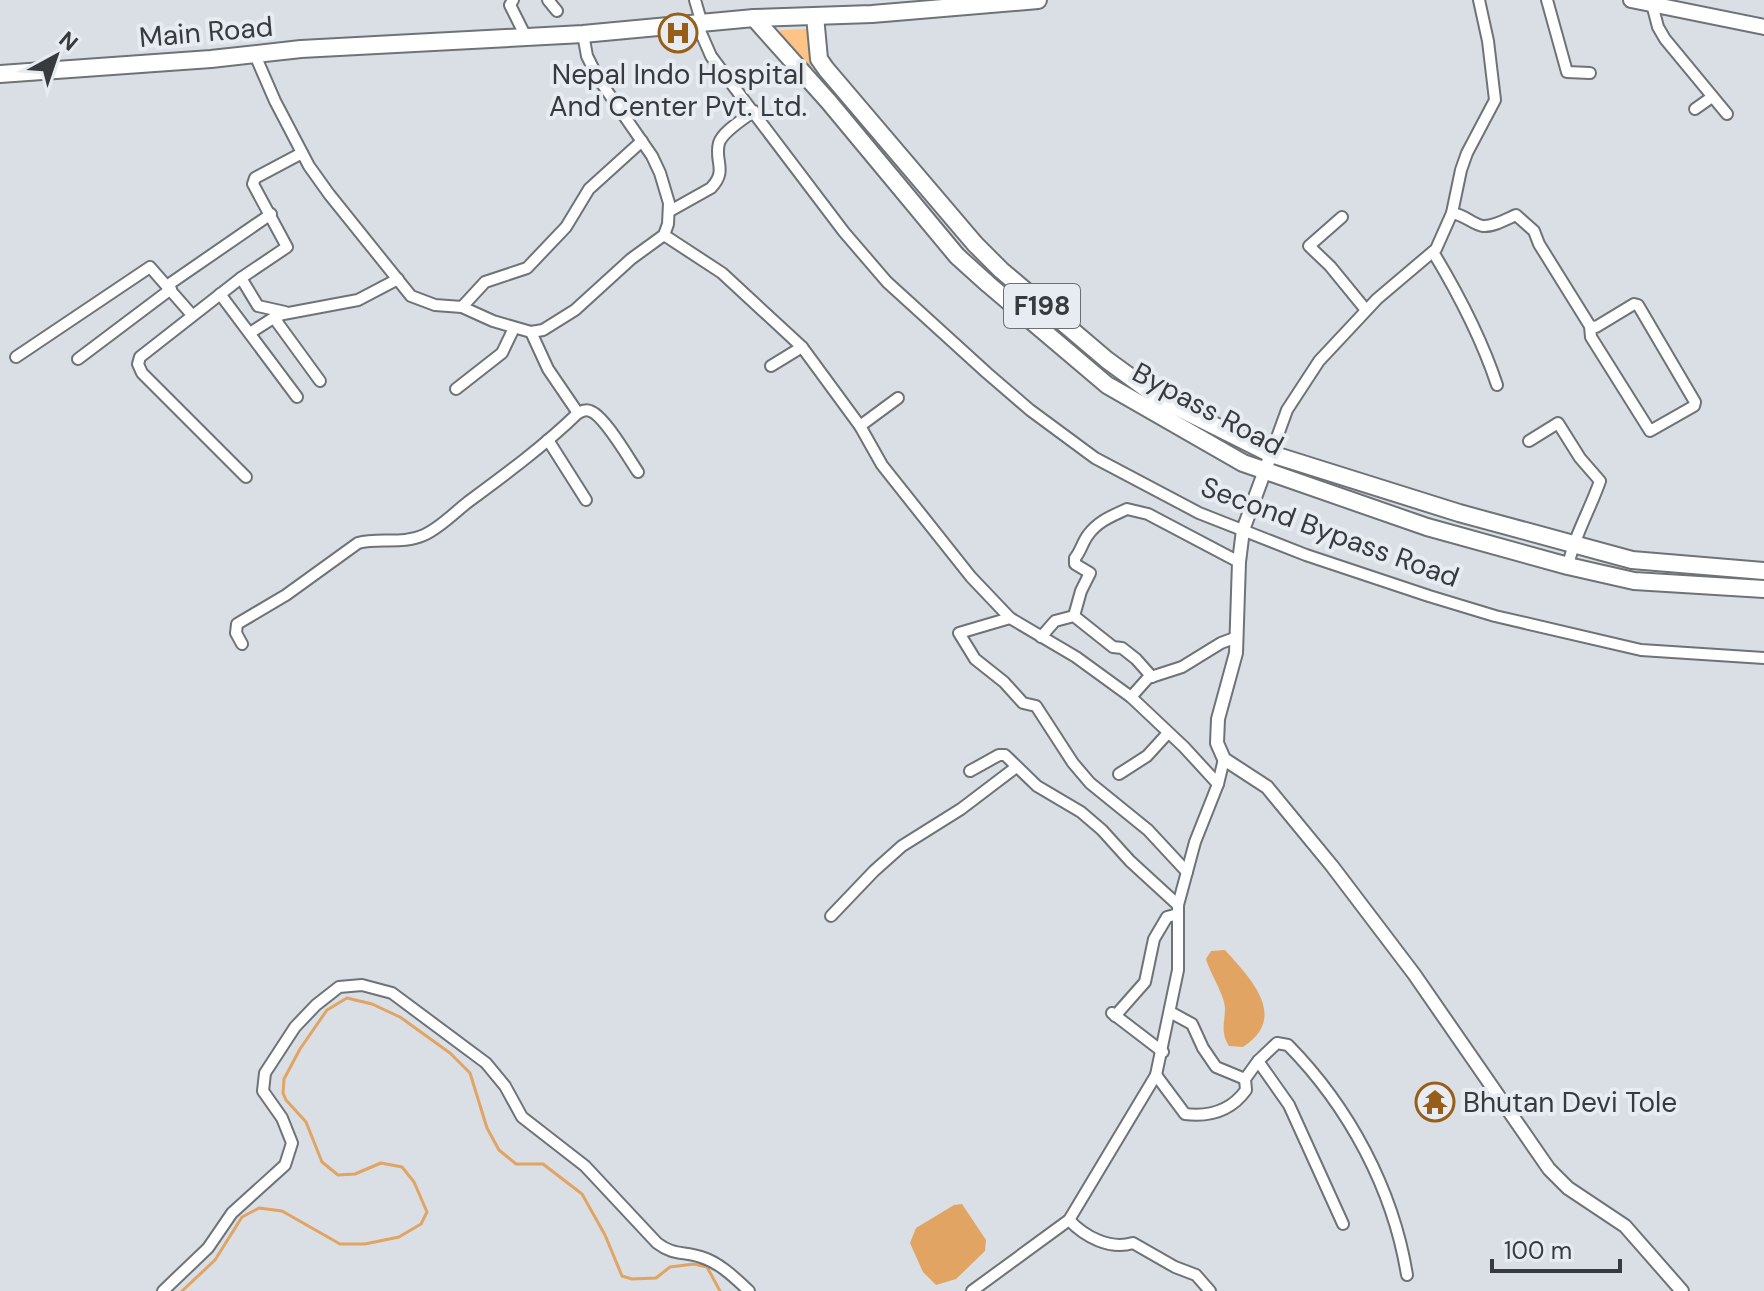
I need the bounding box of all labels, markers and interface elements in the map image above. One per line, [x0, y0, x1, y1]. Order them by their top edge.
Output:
street label: Main Road [138, 8, 274, 56]
hospital icon: Nepal Indo Hospital And Center Pvt. Ltd. [657, 12, 699, 54]
north arrow [16, 16, 96, 96]
text: N [53, 25, 84, 57]
place label: Nepal Indo Hospital And Center Pvt. Ltd. [549, 56, 807, 125]
road number: F198 [1004, 284, 1080, 328]
street label: Bypass Road [1126, 354, 1290, 464]
street label: Second Bypass Road [1196, 468, 1464, 596]
temple icon: Bhutan Devi Tole [1414, 1081, 1456, 1123]
place label: Bhutan Devi Tole [1463, 1084, 1677, 1121]
scale bar [1492, 1223, 1620, 1273]
text: 100 m [1504, 1235, 1572, 1266]

